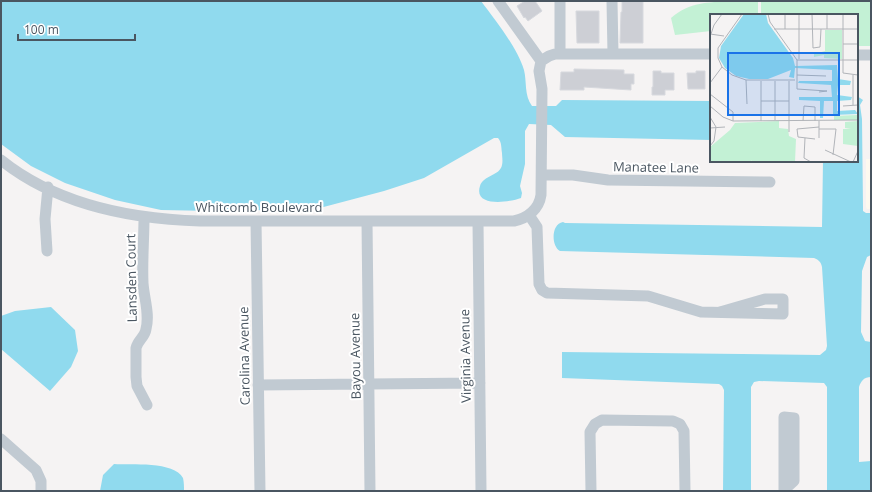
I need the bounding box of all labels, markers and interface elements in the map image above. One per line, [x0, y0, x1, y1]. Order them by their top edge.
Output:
inset map [710, 14, 858, 162]
scale bar [18, 16, 135, 42]
text: 100 m [24, 21, 59, 38]
street label: Manatee Lane [613, 157, 699, 177]
street label: Whitcomb Boulevard [195, 198, 323, 216]
street label: Lansden Court [121, 233, 141, 323]
street label: Carolina Avenue [234, 306, 254, 406]
street label: Virginia Avenue [455, 309, 475, 403]
street label: Bayou Avenue [345, 313, 365, 399]

